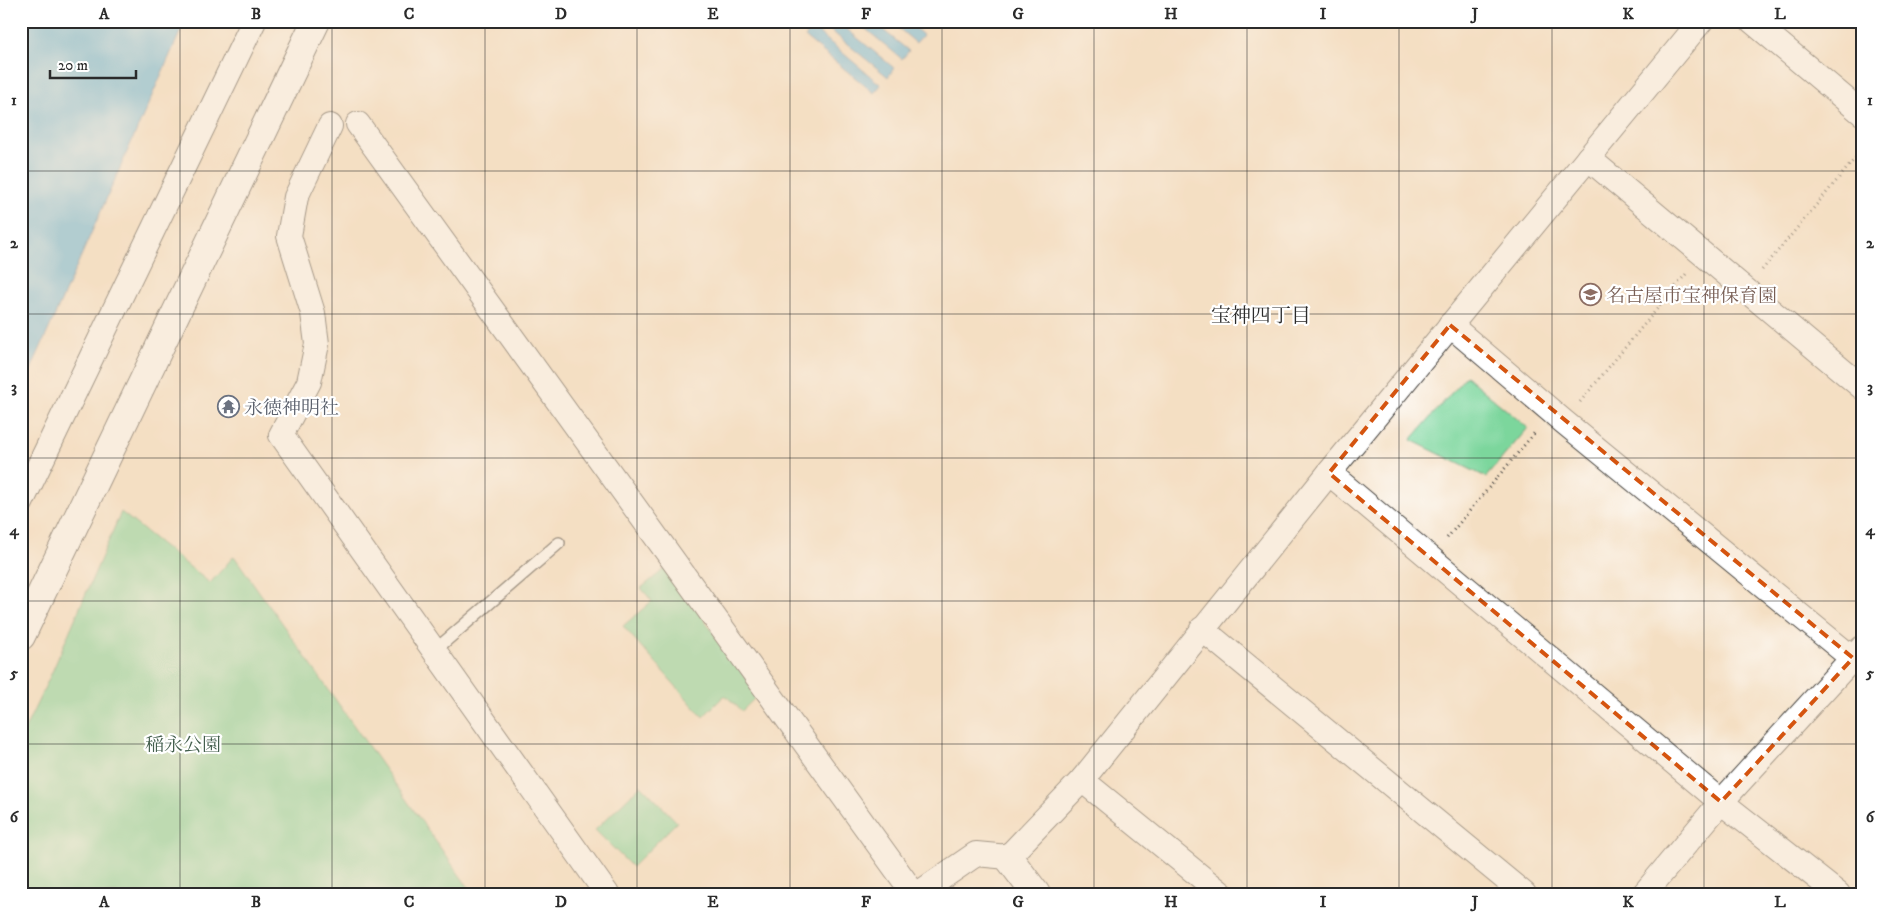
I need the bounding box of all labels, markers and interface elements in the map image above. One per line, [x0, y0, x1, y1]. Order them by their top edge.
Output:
text: A [98, 4, 110, 24]
text: B [251, 4, 261, 24]
text: C [404, 4, 414, 24]
text: D [555, 4, 567, 24]
text: E [707, 4, 719, 24]
text: F [861, 4, 871, 24]
text: G [1012, 4, 1024, 24]
text: H [1164, 4, 1178, 24]
text: I [1320, 4, 1327, 24]
text: J [1470, 4, 1479, 24]
text: K [1622, 4, 1634, 24]
text: L [1774, 4, 1786, 24]
scale bar [50, 48, 136, 80]
text: 20 m [58, 56, 88, 75]
text: 1 [11, 90, 17, 110]
text: 1 [1867, 90, 1873, 110]
text: 2 [10, 233, 19, 253]
text: 2 [1866, 233, 1875, 253]
school or university icon: 名古屋市宝神保育園 [1578, 283, 1602, 307]
place label: 名古屋市宝神保育園 [1606, 285, 1777, 308]
district label: 宝神四丁目 [1211, 304, 1311, 329]
text: 3 [11, 377, 17, 397]
text: 3 [1867, 377, 1873, 397]
temple icon: 永徳神明社 [216, 395, 240, 419]
place label: 永徳神明社 [244, 397, 339, 420]
text: 4 [8, 520, 19, 540]
text: 4 [1864, 520, 1875, 540]
text: 5 [9, 663, 18, 683]
text: 5 [1865, 663, 1874, 683]
park label: 稲永公園 [145, 734, 221, 757]
text: 6 [10, 807, 20, 827]
text: 6 [1866, 807, 1876, 827]
text: A [98, 892, 110, 912]
text: B [251, 892, 261, 912]
text: C [404, 892, 414, 912]
text: D [555, 892, 567, 912]
text: E [707, 892, 719, 912]
text: F [861, 892, 871, 912]
text: G [1012, 892, 1024, 912]
text: H [1164, 892, 1178, 912]
text: I [1320, 892, 1327, 912]
text: J [1470, 892, 1479, 912]
text: K [1622, 892, 1634, 912]
text: L [1774, 892, 1786, 912]

